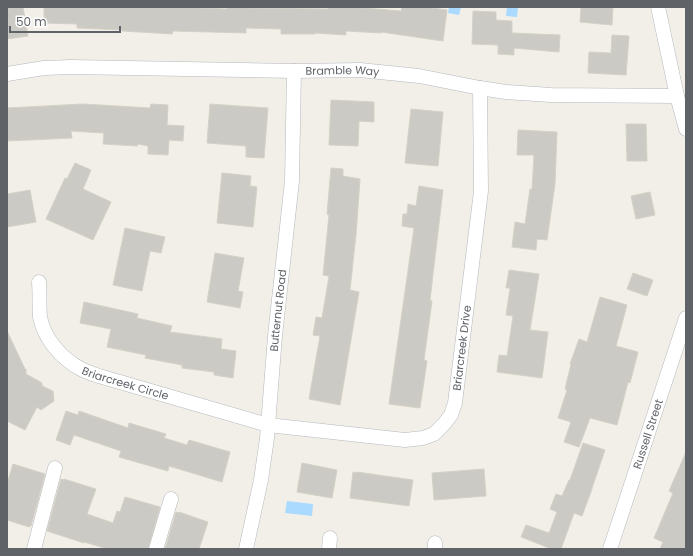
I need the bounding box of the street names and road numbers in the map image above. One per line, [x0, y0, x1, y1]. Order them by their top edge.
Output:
street label: Bramble Way [305, 62, 381, 80]
street label: Butternut Road [266, 269, 290, 352]
street label: Briarcreek Drive [449, 304, 475, 391]
street label: Briarcreek Circle [80, 363, 171, 404]
street label: Russell Street [629, 397, 667, 471]

